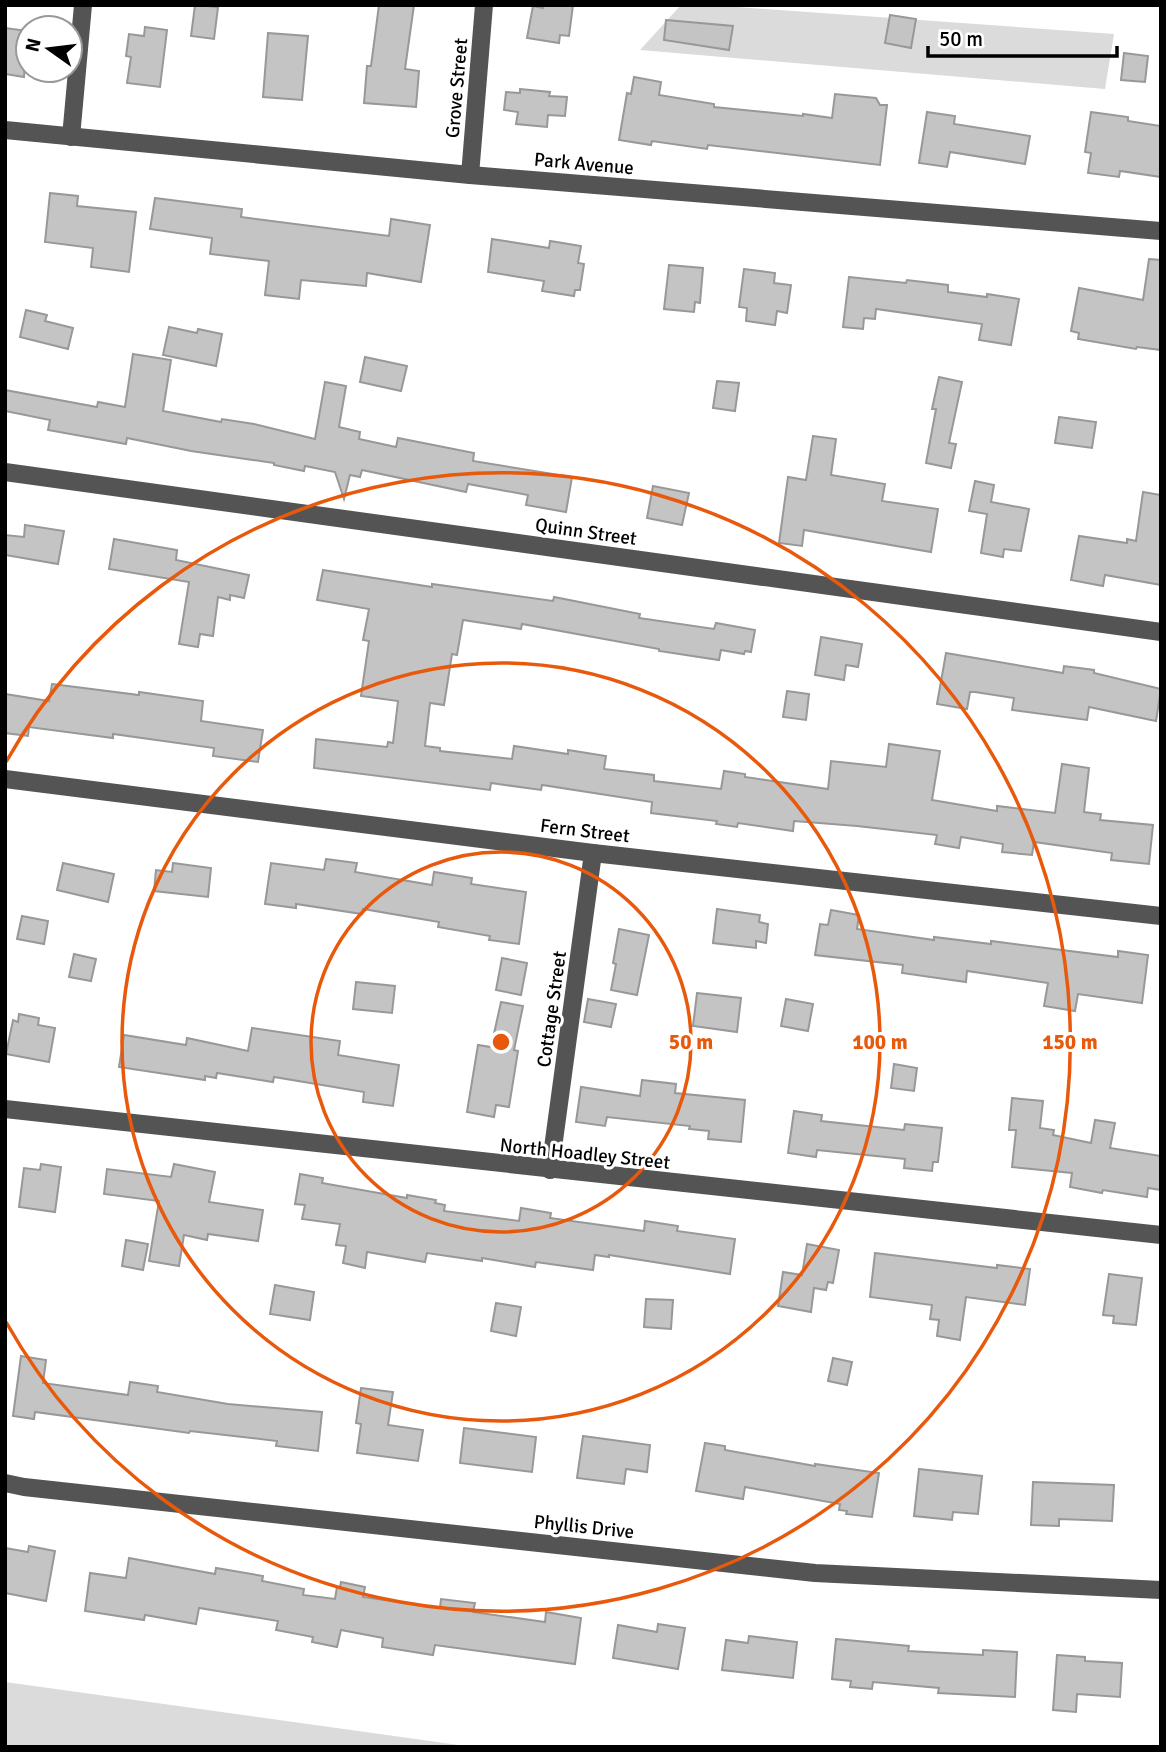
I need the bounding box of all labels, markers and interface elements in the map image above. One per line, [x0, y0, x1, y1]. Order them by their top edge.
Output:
north arrow [14, 14, 84, 84]
scale bar [928, 14, 1117, 58]
text: 50 m [939, 26, 983, 52]
text: N [20, 36, 47, 54]
street label: Grove Street [441, 37, 473, 139]
street label: Park Avenue [533, 148, 635, 180]
street label: Quinn Street [534, 513, 639, 551]
street label: Fern Street [539, 814, 631, 848]
street label: Cottage Street [532, 949, 572, 1069]
text: 50 m [669, 1029, 713, 1055]
text: 100 m [852, 1029, 908, 1055]
text: 150 m [1042, 1029, 1098, 1055]
centre of rings [489, 1030, 513, 1054]
street label: North Hoadley Street [499, 1133, 671, 1175]
street label: Phyllis Drive [533, 1510, 635, 1544]

